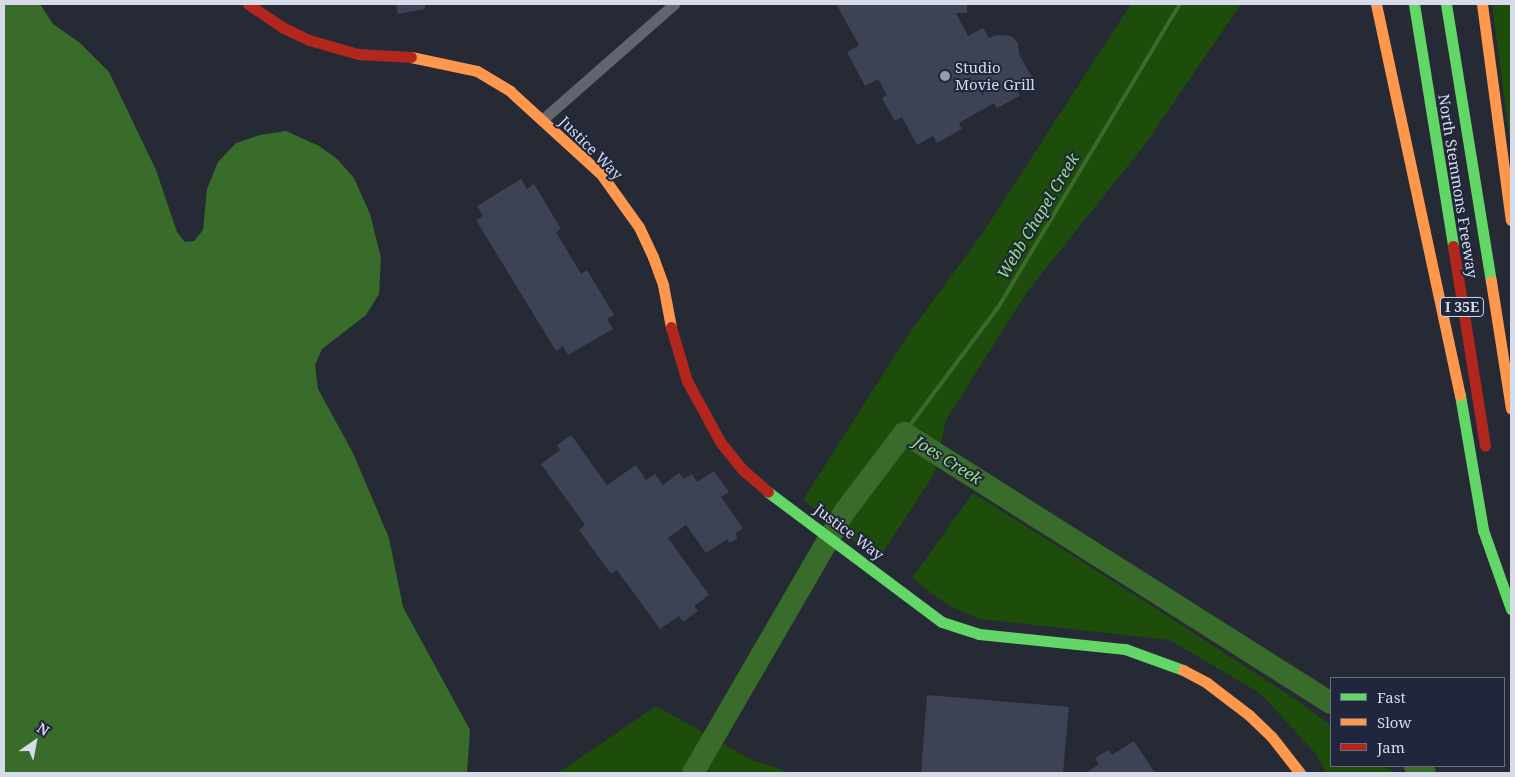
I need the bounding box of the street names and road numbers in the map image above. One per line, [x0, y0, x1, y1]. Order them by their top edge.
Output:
street label: North Stemmons Freeway [1435, 93, 1481, 279]
street label: Justice Way [556, 113, 626, 183]
road number: I 35E [1440, 296, 1484, 318]
street label: Justice Way [811, 500, 887, 564]

